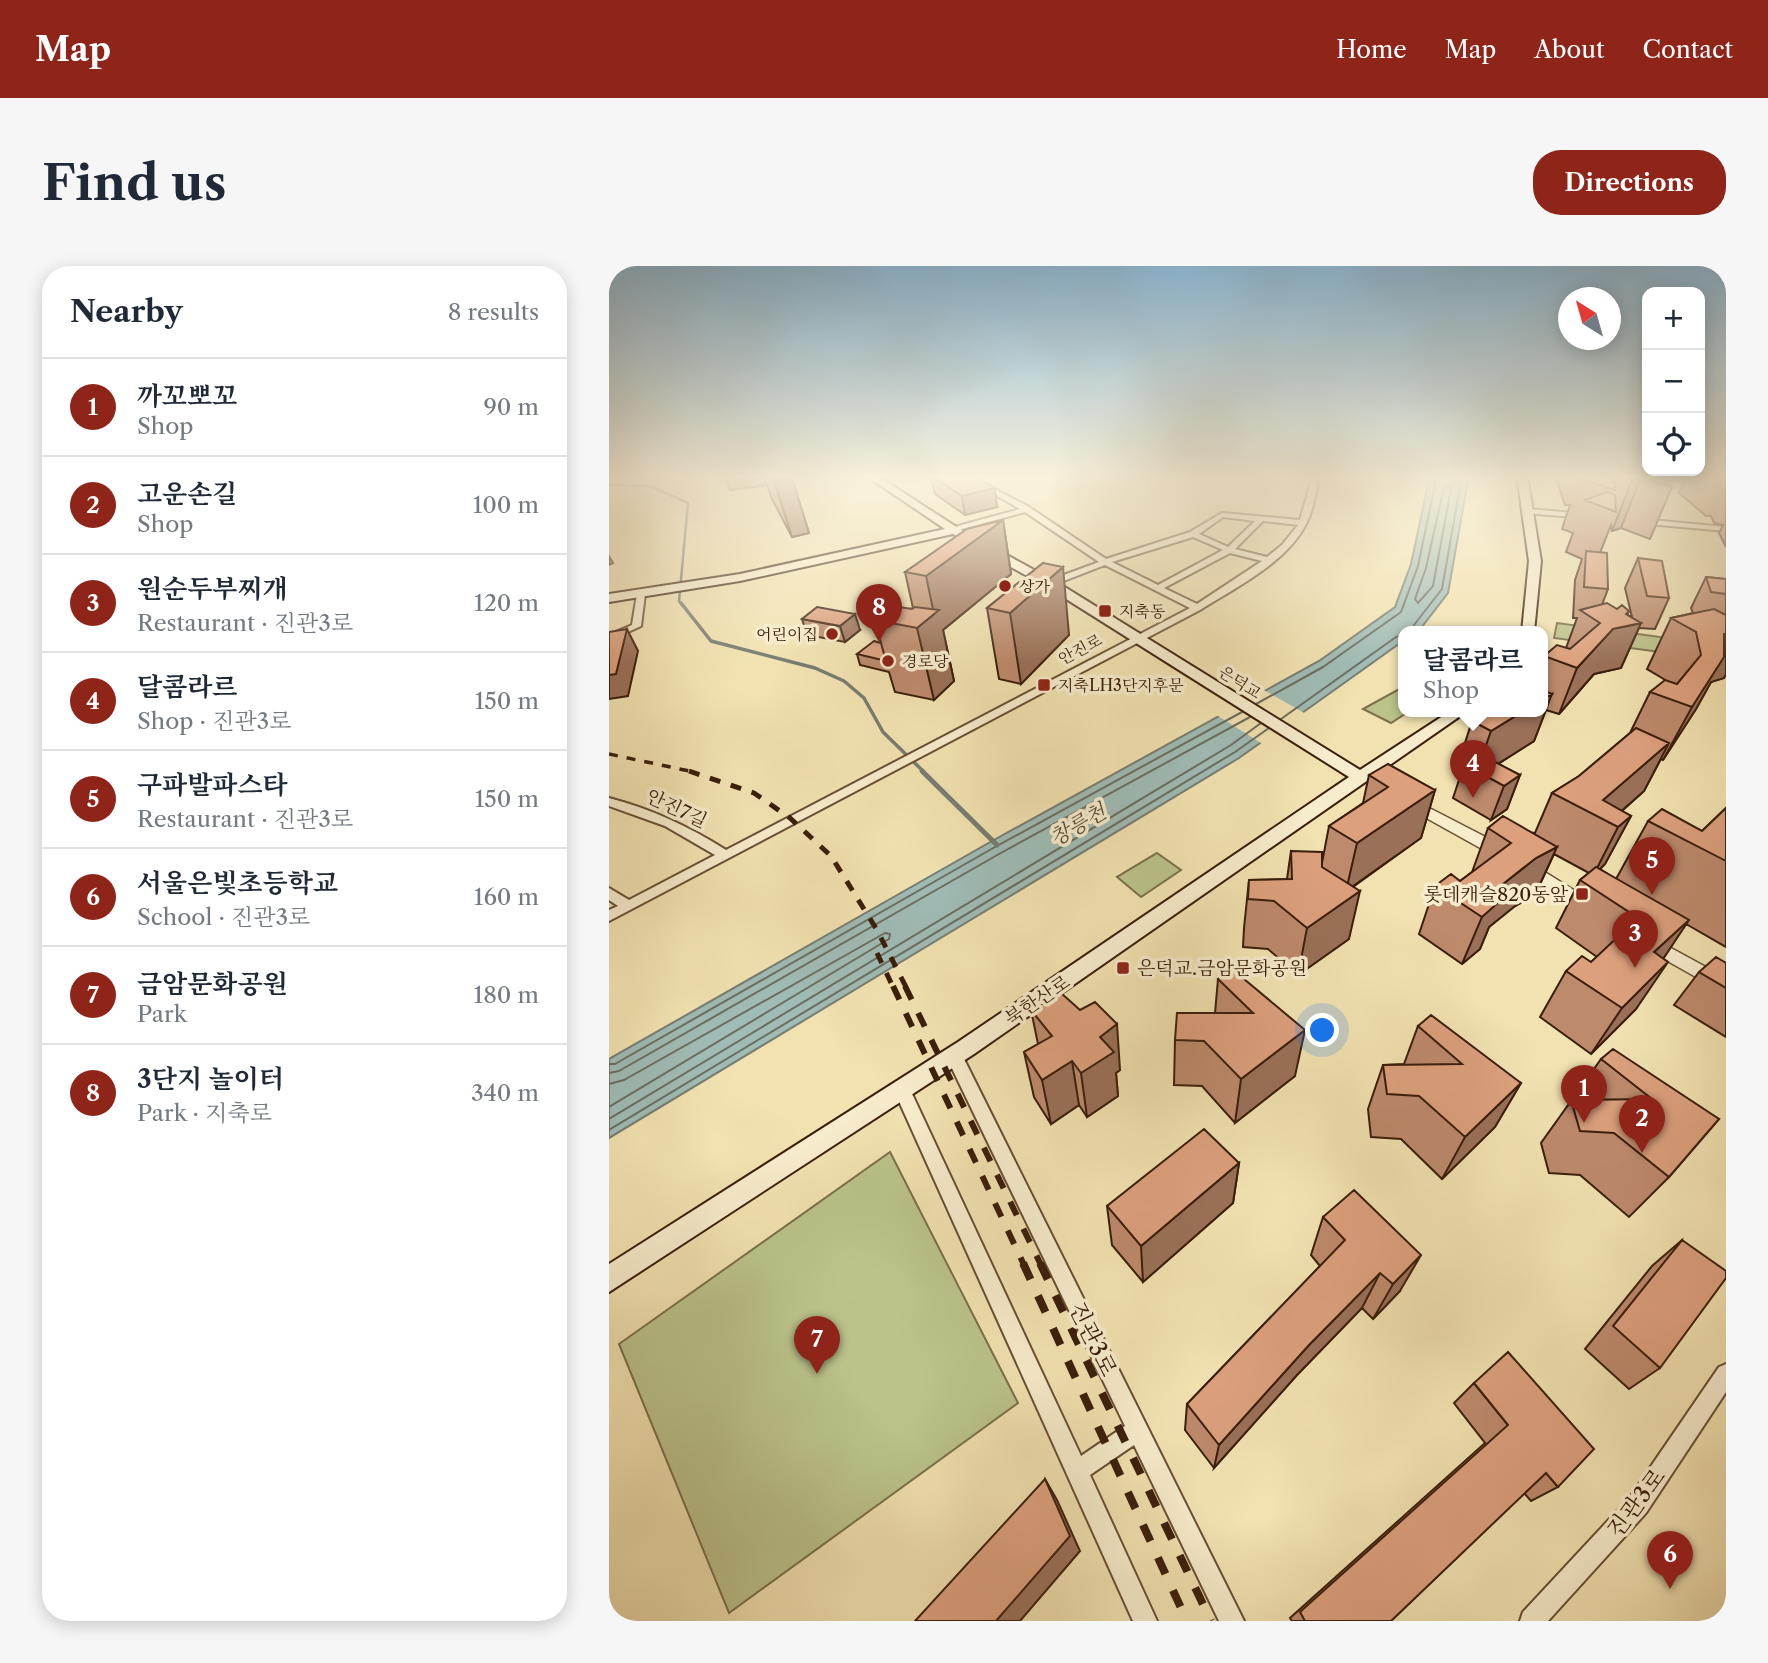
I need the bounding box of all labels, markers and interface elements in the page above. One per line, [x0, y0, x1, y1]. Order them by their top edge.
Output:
text: Map [35, 29, 111, 70]
text: Home [1336, 35, 1407, 64]
text: Map [1445, 35, 1496, 64]
text: About [1534, 35, 1605, 64]
text: Contact [1643, 35, 1733, 64]
button: Directions [1533, 150, 1726, 215]
text: Find us [42, 152, 226, 213]
north arrow [1558, 287, 1621, 350]
map controls [1642, 287, 1705, 476]
button: + [1642, 287, 1705, 350]
text: Nearby [70, 293, 183, 330]
text: 8 results [448, 298, 539, 326]
button: − [1642, 350, 1705, 413]
text: 까꼬뽀꼬 [137, 380, 237, 412]
text: 1 [88, 393, 98, 421]
text: 90 m [483, 393, 539, 421]
text: Shop [137, 412, 193, 440]
button: locate [1642, 413, 1705, 476]
text: 고운손길 [137, 478, 237, 510]
text: 2 [86, 491, 100, 519]
text: 100 m [473, 491, 539, 519]
text: Shop [137, 510, 193, 538]
text: 원순두부찌개 [137, 573, 288, 605]
place label: 상가 [1019, 576, 1050, 596]
marker: 상가 [997, 578, 1013, 594]
pin: 8 [856, 584, 902, 642]
text: 3 [87, 589, 100, 617]
text: 120 m [474, 589, 539, 617]
place label: 지축동 [1119, 601, 1166, 621]
marker: 지축동 [1097, 603, 1113, 619]
text: Restaurant · 진관3로 [137, 609, 353, 637]
place label: 어린이집 [756, 624, 818, 644]
marker: 어린이집 [824, 626, 840, 642]
popup [1398, 626, 1548, 717]
street label: 안진로 [1055, 629, 1106, 669]
text: 달콤라르 [1423, 644, 1523, 676]
place label: 경로당 [902, 651, 949, 671]
marker: 경로당 [880, 653, 896, 669]
street label: 은덕교 [1215, 661, 1265, 703]
text: 달콤라르 [137, 671, 237, 703]
place label: 지축LH3단지후문 [1058, 675, 1184, 695]
text: Shop [1423, 676, 1479, 704]
marker: 지축LH3단지후문 [1036, 677, 1052, 693]
text: 4 [86, 687, 100, 715]
text: 150 m [475, 687, 539, 715]
text: Shop · 진관3로 [137, 707, 292, 735]
pin: 4 [1450, 740, 1496, 798]
text: 구파발파스타 [137, 769, 288, 801]
street label: 안진7길 [643, 784, 711, 832]
text: 5 [87, 785, 99, 813]
text: 150 m [475, 785, 539, 813]
water label: 창릉천 [1045, 798, 1112, 851]
text: Restaurant · 진관3로 [137, 805, 353, 833]
pin: 5 [1629, 837, 1675, 895]
text: 서울은빛초등학교 [137, 867, 338, 899]
text: 6 [86, 883, 100, 911]
text: 160 m [474, 883, 539, 911]
place label: 롯데캐슬820동앞 [1424, 883, 1569, 906]
marker: 롯데캐슬820동앞 [1574, 886, 1590, 902]
text: School · 진관3로 [137, 903, 310, 931]
pin: 3 [1612, 910, 1658, 968]
place label: 은덕교.금암문화공원 [1137, 957, 1307, 980]
marker: 은덕교.금암문화공원 [1115, 960, 1131, 976]
text: 금암문화공원 [137, 968, 288, 1000]
street label: 북한산로 [1000, 970, 1074, 1030]
text: 7 [87, 981, 99, 1009]
text: 180 m [474, 981, 539, 1009]
text: Park [137, 1000, 187, 1028]
your location [1305, 1013, 1339, 1047]
text: 3단지 놀이터 [137, 1063, 284, 1095]
pin: 1 [1561, 1065, 1607, 1123]
text: 8 [86, 1079, 100, 1107]
text: 340 m [471, 1079, 539, 1107]
pin: 2 [1619, 1095, 1665, 1153]
text: Park · 지축로 [137, 1099, 272, 1127]
street label: 진관3로 [1063, 1297, 1123, 1381]
pin: 7 [794, 1316, 840, 1374]
street label: 진관3로 [1601, 1463, 1671, 1543]
pin: 6 [1647, 1531, 1693, 1589]

